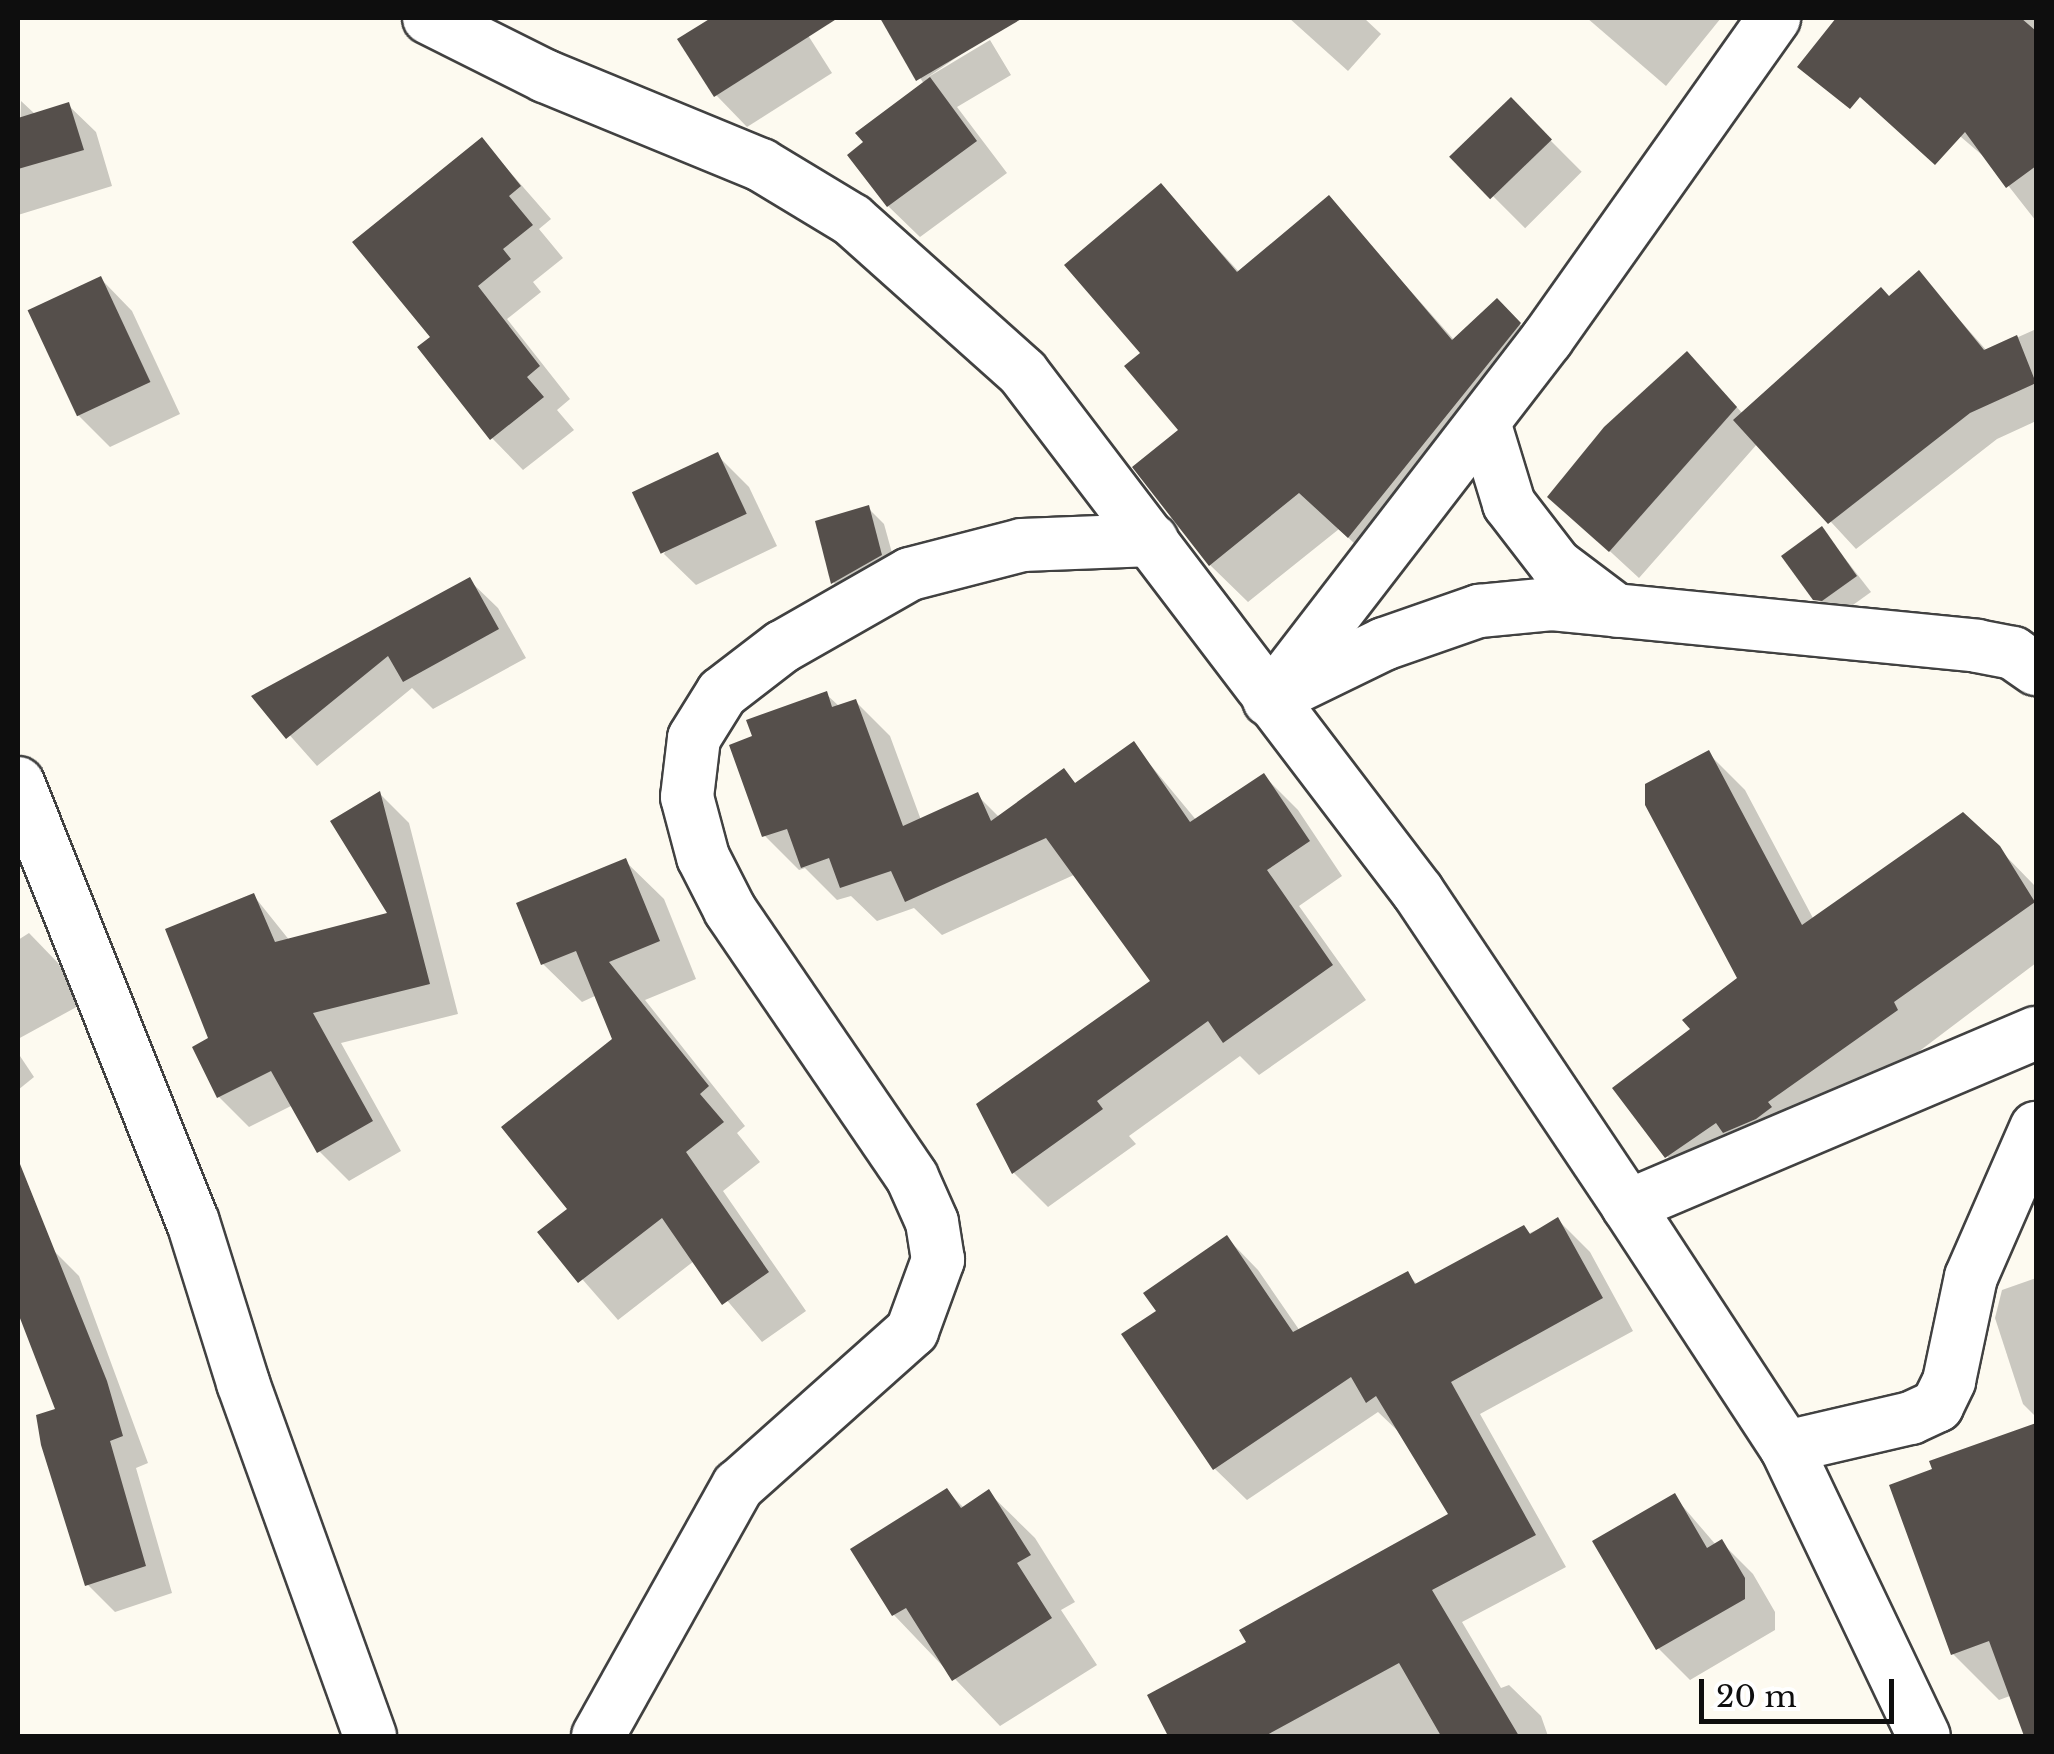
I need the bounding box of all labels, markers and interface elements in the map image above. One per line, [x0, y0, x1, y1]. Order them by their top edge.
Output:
scale bar [1704, 1659, 1899, 1721]
text: 20 m [1716, 1678, 1797, 1715]

